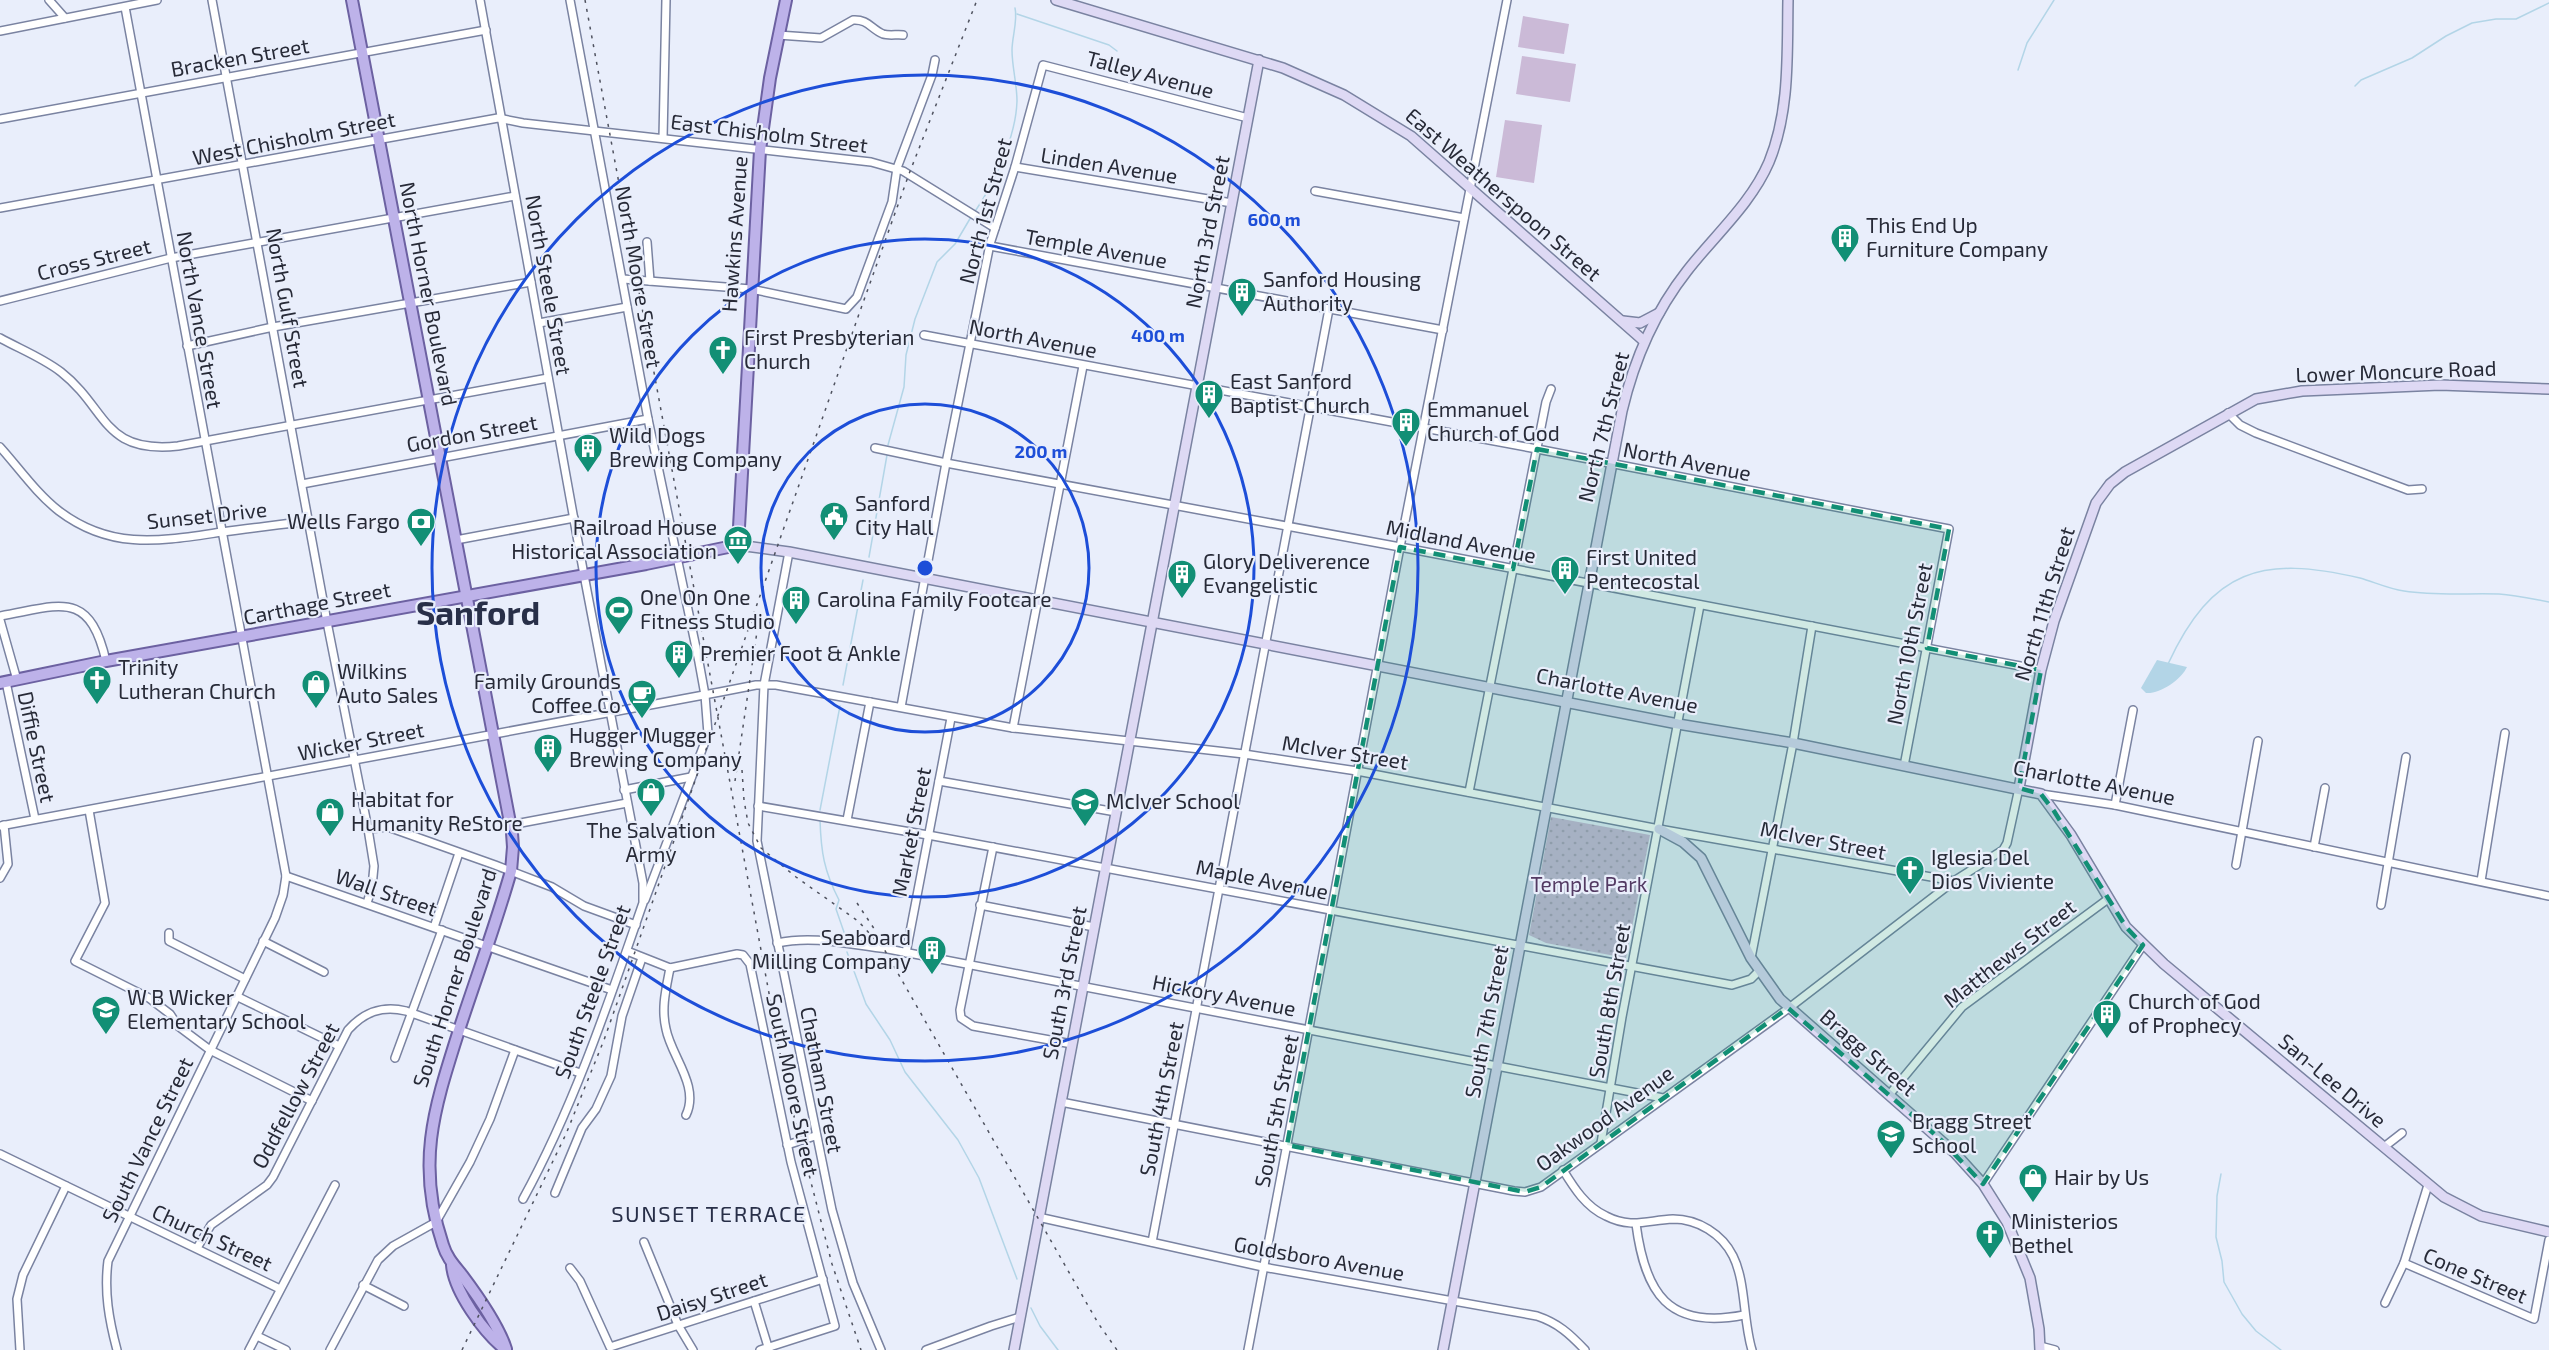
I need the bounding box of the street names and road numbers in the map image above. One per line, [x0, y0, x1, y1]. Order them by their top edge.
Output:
street label: Bracken Street [169, 32, 311, 81]
street label: Talley Avenue [1084, 45, 1217, 103]
street label: East Weatherspoon Street [1401, 102, 1607, 285]
street label: West Chisholm Street [190, 106, 397, 169]
street label: East Chisholm Street [669, 108, 869, 157]
street label: North 1st Street [953, 135, 1016, 286]
street label: Linden Avenue [1039, 141, 1179, 188]
street label: North 3rd Street [1179, 153, 1234, 310]
street label: Hawkins Avenue [716, 155, 751, 313]
street label: North Horner Boulevard [395, 180, 463, 408]
street label: North Moore Street [611, 184, 668, 370]
street label: North Steele Street [521, 193, 578, 377]
street label: Temple Avenue [1023, 223, 1169, 272]
street label: North Gulf Street [262, 226, 315, 390]
street label: North Vance Street [173, 229, 228, 410]
street label: Cross Street [34, 232, 153, 285]
street label: North Avenue [967, 313, 1099, 362]
street label: North 7th Street [1572, 349, 1633, 504]
street label: Lower Moncure Road [2295, 355, 2497, 387]
street label: Gordon Street [404, 409, 539, 456]
street label: North Avenue [1621, 436, 1753, 485]
street label: Sunset Drive [146, 496, 268, 533]
street label: Midland Avenue [1384, 514, 1538, 567]
street label: North 11th Street [2008, 523, 2079, 684]
street label: North 10th Street [1881, 561, 1936, 727]
street label: Carthage Street [241, 576, 393, 629]
street label: Charlotte Avenue [1534, 662, 1700, 717]
street label: Diffie Street [13, 689, 61, 805]
street label: Wicker Street [295, 716, 426, 765]
street label: McIver Street [1280, 729, 1410, 774]
street label: Charlotte Avenue [2011, 754, 2177, 809]
street label: Market Street [886, 765, 935, 898]
street label: McIver Street [1758, 815, 1888, 864]
street label: Maple Avenue [1194, 853, 1331, 904]
street label: Wall Street [332, 862, 441, 921]
street label: South Horner Boulevard [406, 865, 501, 1090]
street label: Matthews Street [1938, 894, 2080, 1012]
street label: South Steele Street [548, 901, 635, 1082]
street label: South 3rd Street [1036, 904, 1091, 1061]
street label: South 8th Street [1583, 921, 1634, 1080]
street label: South 7th Street [1459, 943, 1513, 1100]
street label: Hickory Avenue [1151, 968, 1298, 1021]
street label: South Moore Street [762, 991, 825, 1178]
street label: Bragg Street [1816, 1003, 1922, 1100]
street label: Chatham Street [796, 1004, 849, 1155]
street label: Oddfellow Street [246, 1018, 344, 1172]
street label: South 4th Street [1133, 1019, 1188, 1178]
street label: San-Lee Drive [2274, 1028, 2392, 1132]
street label: South 5th Street [1248, 1032, 1303, 1189]
street label: South Vance Street [96, 1053, 197, 1226]
street label: Oakwood Avenue [1530, 1059, 1678, 1176]
street label: Church Street [149, 1198, 277, 1275]
street label: Goldsboro Avenue [1232, 1230, 1406, 1285]
street label: Cone Street [2420, 1242, 2531, 1308]
street label: Daisy Street [653, 1266, 770, 1325]

